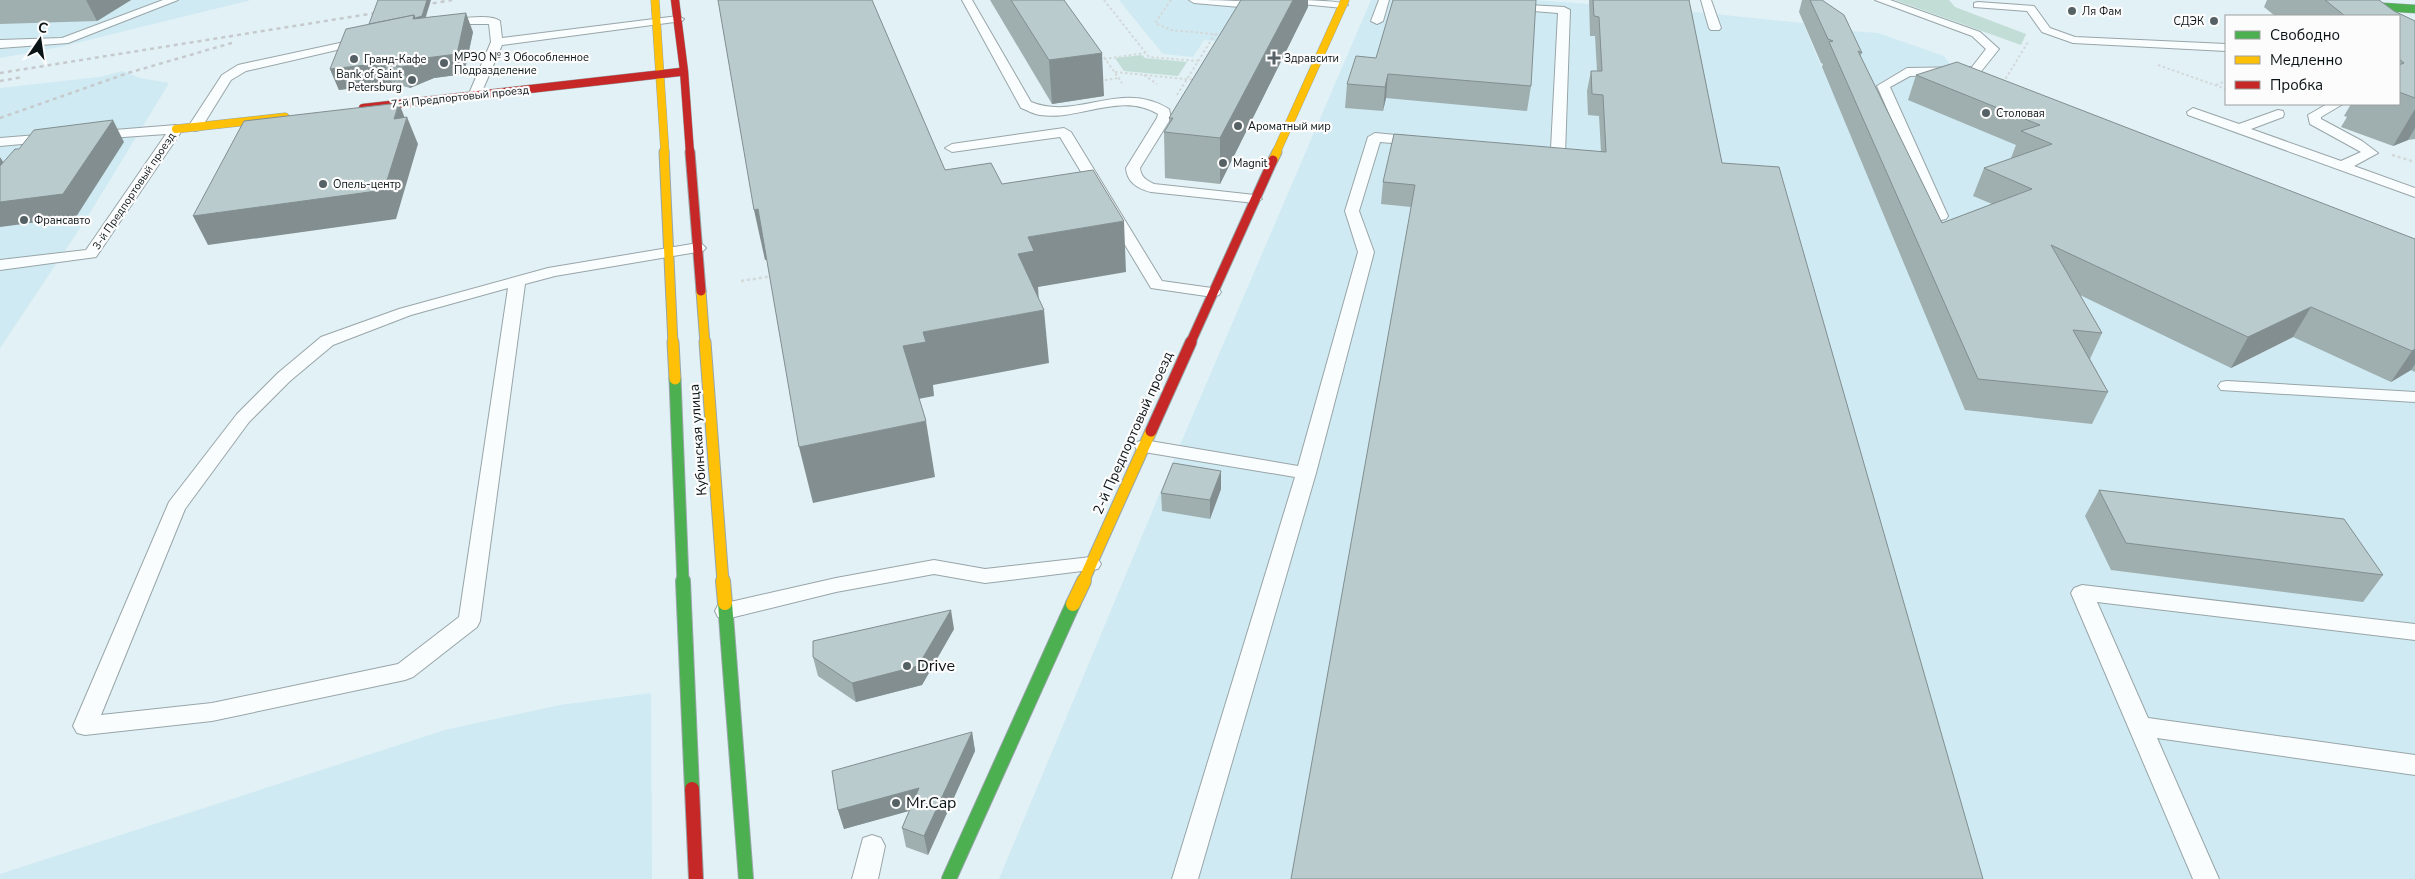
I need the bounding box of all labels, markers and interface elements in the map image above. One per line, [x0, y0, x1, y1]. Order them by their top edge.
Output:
place label: Ля Фам [2082, 4, 2121, 19]
marker: Ля Фам [2066, 5, 2078, 17]
place label: СДЭК [2174, 14, 2204, 29]
north arrow [15, 15, 65, 65]
marker: СДЭК [2208, 15, 2220, 27]
legend [2225, 15, 2400, 105]
text: С [36, 17, 50, 38]
text: Свободно [2270, 25, 2340, 45]
place label: МРЭО № 3 Обособленное Подразделение [454, 50, 589, 78]
text: Медленно [2270, 50, 2343, 70]
place label: Здравсити [1284, 51, 1339, 66]
place label: Гранд-Кафе [364, 52, 427, 67]
marker: Здравсити [1268, 52, 1280, 64]
marker: Гранд-Кафе [348, 53, 360, 65]
marker: МРЭО № 3 Обособленное Подразделение [438, 57, 450, 69]
place label: Bank of Saint Petersburg [336, 67, 402, 95]
marker: Bank of Saint Petersburg [406, 74, 418, 86]
text: Пробка [2270, 75, 2323, 95]
street label: 7-й Предпортовый проезд [390, 82, 530, 112]
place label: Столовая [1996, 106, 2045, 121]
marker: Столовая [1980, 107, 1992, 119]
place label: Ароматный мир [1248, 119, 1331, 134]
marker: Ароматный мир [1232, 120, 1244, 132]
street label: 3-й Предпортовый проезд [89, 129, 179, 253]
place label: Magnit [1233, 156, 1267, 171]
marker: Magnit [1217, 157, 1229, 169]
place label: Опель-центр [333, 177, 401, 192]
marker: Опель-центр [317, 178, 329, 190]
place label: Франсавто [34, 213, 91, 228]
marker: Франсавто [18, 214, 30, 226]
street label: 2-й Предпортовый проезд [1088, 349, 1178, 517]
street label: Кубинская улица [685, 383, 711, 497]
place label: Drive [917, 655, 955, 677]
marker: Drive [901, 660, 913, 672]
place label: Mr.Cap [906, 792, 956, 814]
marker: Mr.Cap [890, 797, 902, 809]

